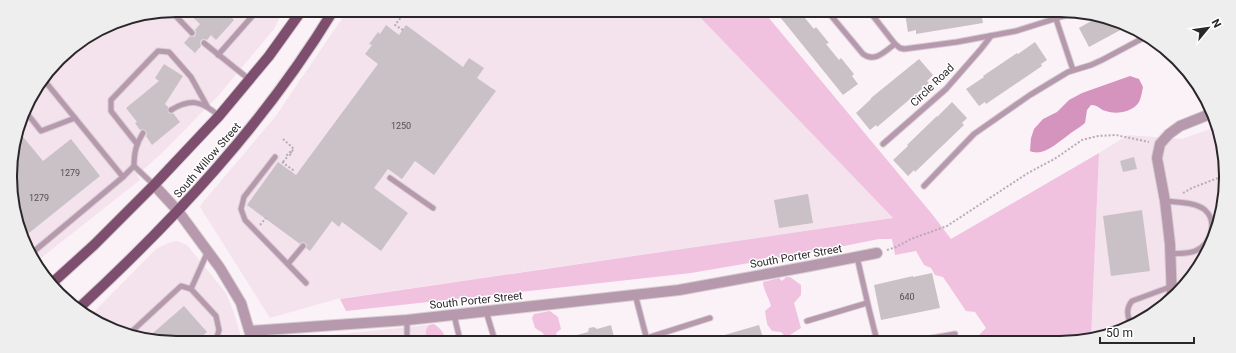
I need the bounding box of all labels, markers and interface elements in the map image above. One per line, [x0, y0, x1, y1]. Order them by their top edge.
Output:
north arrow [1188, 8, 1228, 48]
text: N [1209, 17, 1224, 30]
street label: Circle Road [908, 61, 957, 109]
street label: South Willow Street [171, 120, 244, 201]
house number: 1250 [391, 121, 411, 131]
house number: 1279 [60, 168, 80, 178]
house number: 1279 [29, 193, 49, 203]
street label: South Porter Street [749, 242, 844, 271]
street label: South Porter Street [429, 289, 524, 312]
house number: 640 [899, 292, 915, 302]
scale bar [1100, 319, 1194, 345]
text: 50 m [1106, 326, 1133, 340]

